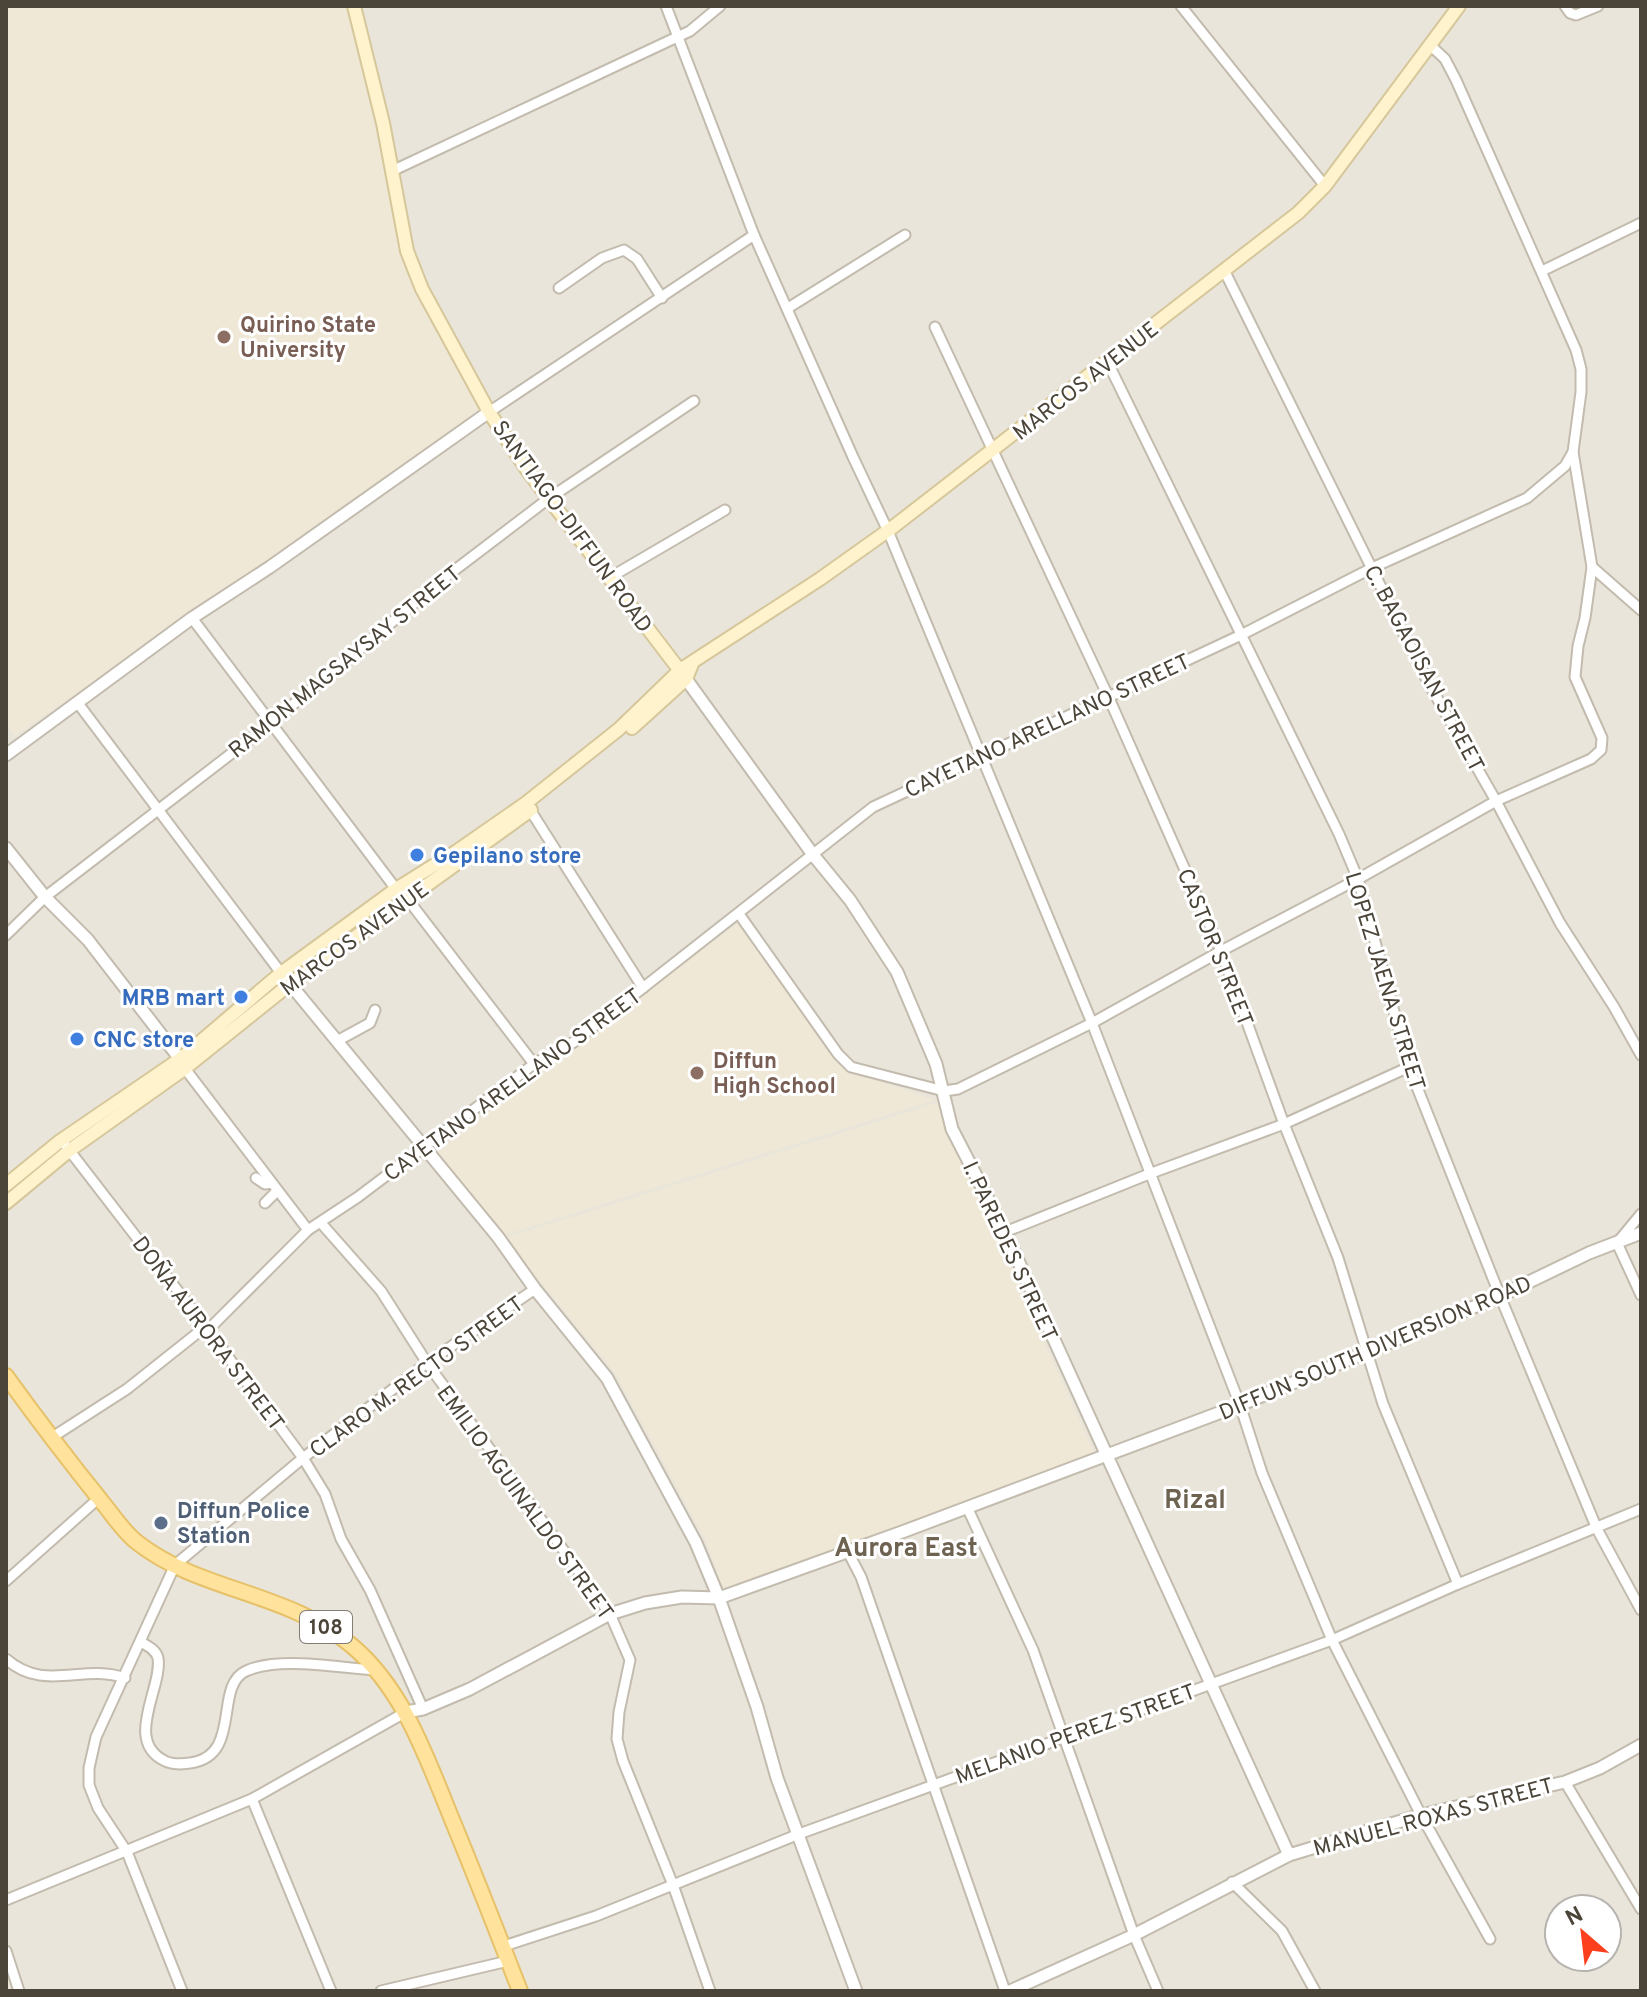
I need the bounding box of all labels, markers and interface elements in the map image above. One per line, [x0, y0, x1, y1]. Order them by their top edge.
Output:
place label: Quirino State University [240, 313, 376, 365]
street label: MARCOS AVENUE [1008, 317, 1165, 447]
marker: Quirino State University [215, 328, 233, 346]
street label: SANTIAGO-DIFFUN ROAD [485, 416, 657, 639]
street label: RAMON MAGSAYSAY STREET [224, 561, 467, 765]
street label: C. BAGAOISAN STREET [1357, 561, 1489, 777]
street label: CAYETANO ARELLANO STREET [901, 649, 1195, 805]
place label: Gepilano store [433, 844, 581, 871]
marker: Gepilano store [408, 846, 426, 864]
street label: CASTOR STREET [1170, 865, 1258, 1031]
street label: LOPEZ JAENA STREET [1338, 869, 1430, 1094]
street label: MARCOS AVENUE [276, 877, 435, 1003]
street label: CAYETANO ARELLANO STREET [379, 983, 648, 1189]
place label: MRB mart [122, 986, 225, 1013]
marker: MRB mart [232, 988, 250, 1006]
place label: CNC store [93, 1028, 194, 1055]
marker: CNC store [68, 1030, 86, 1048]
place label: Diffun High School [713, 1049, 836, 1101]
marker: Diffun High School [688, 1064, 706, 1082]
street label: I. PAREDES STREET [955, 1158, 1062, 1346]
street label: DOÑA AURORA STREET [125, 1231, 291, 1437]
street label: DIFFUN SOUTH DIVERSION ROAD [1216, 1271, 1536, 1428]
street label: CLARO M. RECTO STREET [305, 1291, 530, 1465]
street label: EMILIO AGUINALDO STREET [430, 1381, 618, 1626]
district label: Rizal [1164, 1485, 1226, 1518]
place label: Diffun Police Station [177, 1499, 310, 1551]
marker: Diffun Police Station [152, 1514, 170, 1532]
district label: Aurora East [834, 1533, 978, 1566]
road number: 108 [300, 1611, 352, 1643]
street label: MELANIO PEREZ STREET [952, 1679, 1200, 1791]
street label: MANUEL ROXAS STREET [1311, 1773, 1557, 1863]
north arrow [1543, 1893, 1623, 1973]
text: N [1561, 1902, 1588, 1933]

